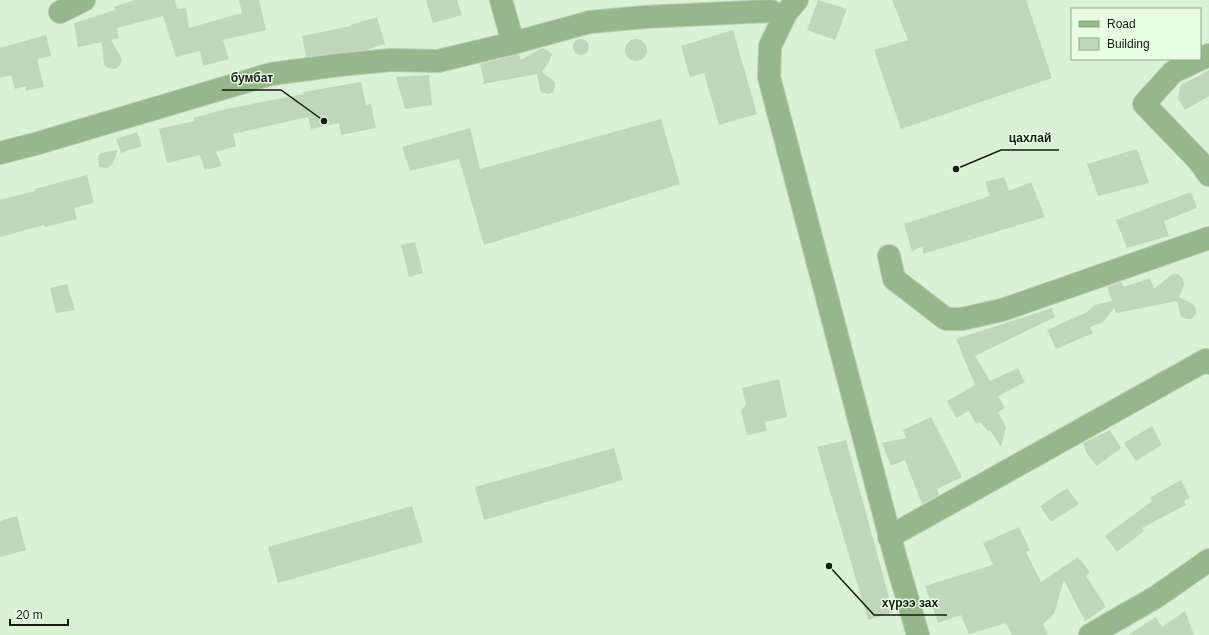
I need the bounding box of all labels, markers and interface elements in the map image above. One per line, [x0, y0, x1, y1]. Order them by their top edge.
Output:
legend [1071, 8, 1201, 60]
text: Road [1107, 17, 1136, 31]
text: Building [1107, 37, 1150, 51]
callout: бумбат [222, 66, 281, 90]
text: бумбат [231, 71, 273, 85]
callout: цахлай [1001, 126, 1059, 150]
text: цахлай [1009, 131, 1051, 145]
callout: хүрээ зах [874, 591, 947, 615]
text: хүрээ зах [882, 596, 938, 610]
scale bar [10, 601, 68, 627]
text: 20 m [16, 608, 43, 622]

